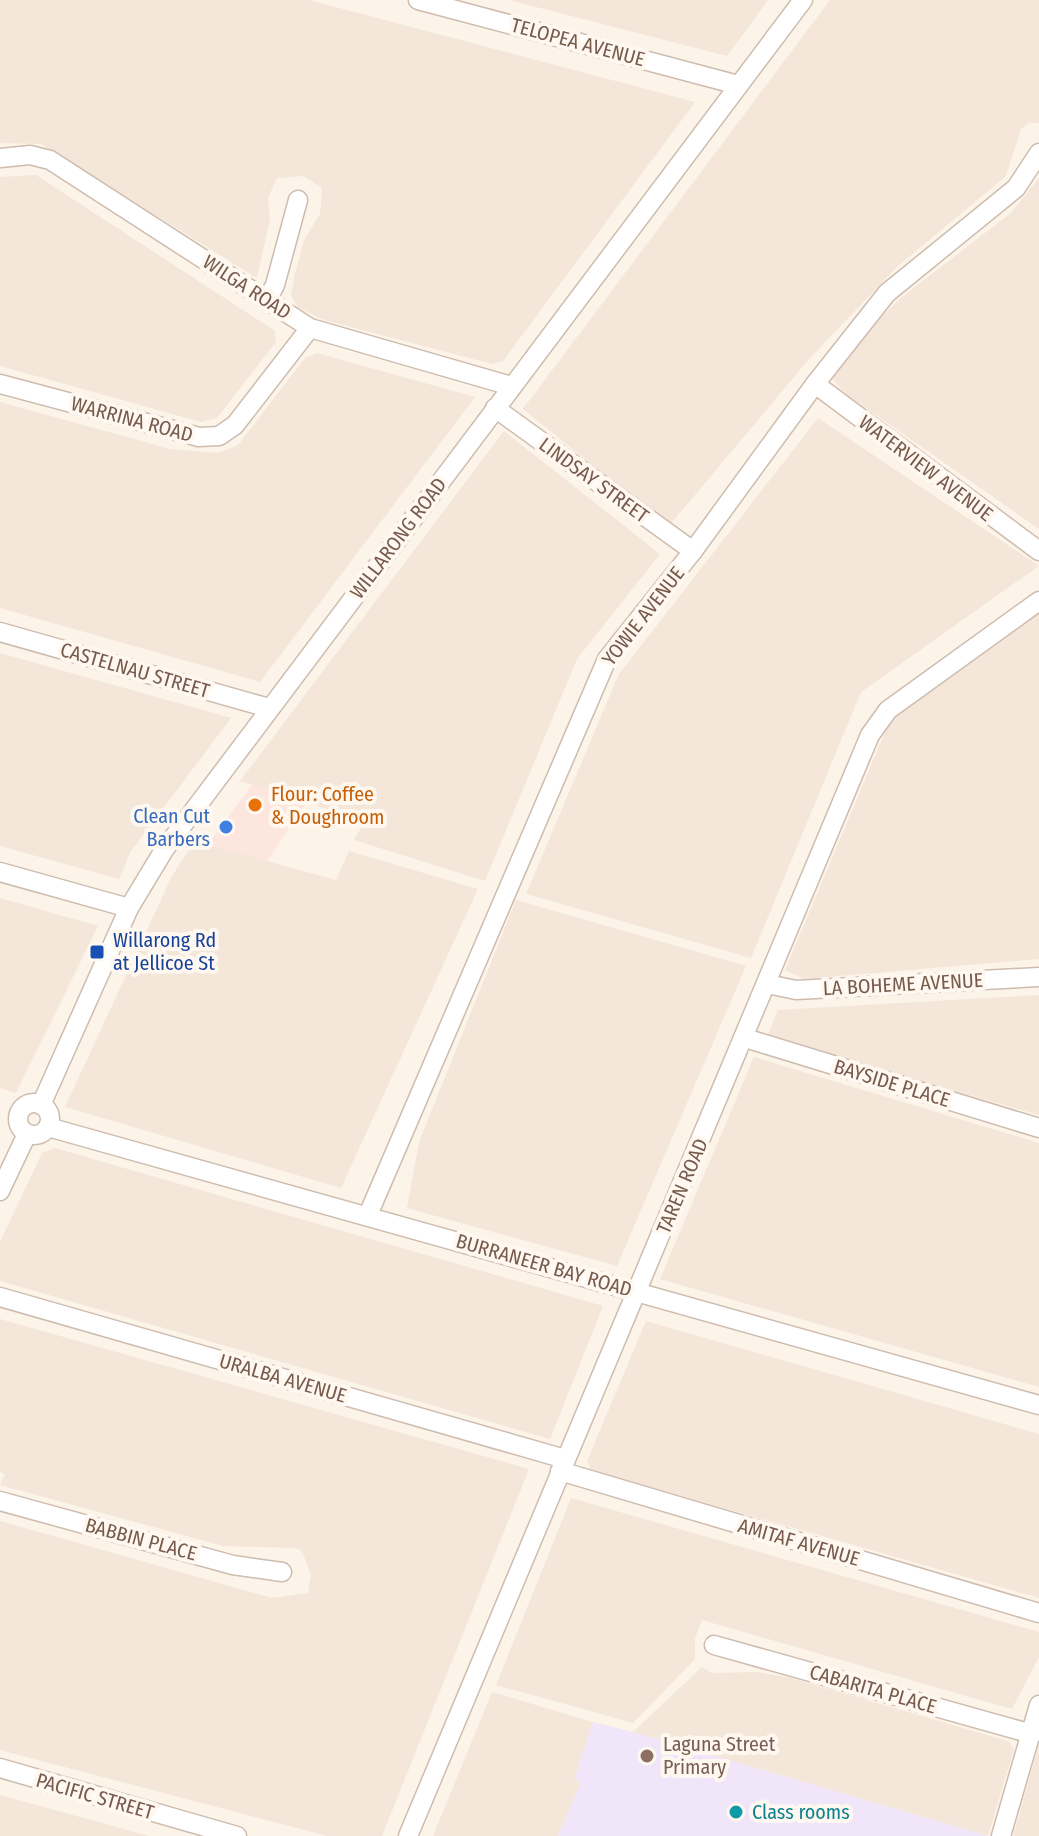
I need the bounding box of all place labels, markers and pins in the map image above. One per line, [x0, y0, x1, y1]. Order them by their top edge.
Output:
place label: Flour: Coffee & Doughroom [271, 782, 384, 829]
marker: Flour: Coffee & Doughroom [246, 796, 264, 814]
place label: Clean Cut Barbers [133, 804, 210, 851]
marker: Clean Cut Barbers [217, 818, 235, 836]
place label: Willarong Rd at Jellicoe St [113, 928, 216, 975]
marker: Willarong Rd at Jellicoe St [88, 943, 106, 961]
place label: Laguna Street Primary [663, 1732, 776, 1779]
marker: Laguna Street Primary [638, 1747, 656, 1765]
place label: Class rooms [752, 1800, 850, 1824]
marker: Class rooms [727, 1803, 745, 1821]

